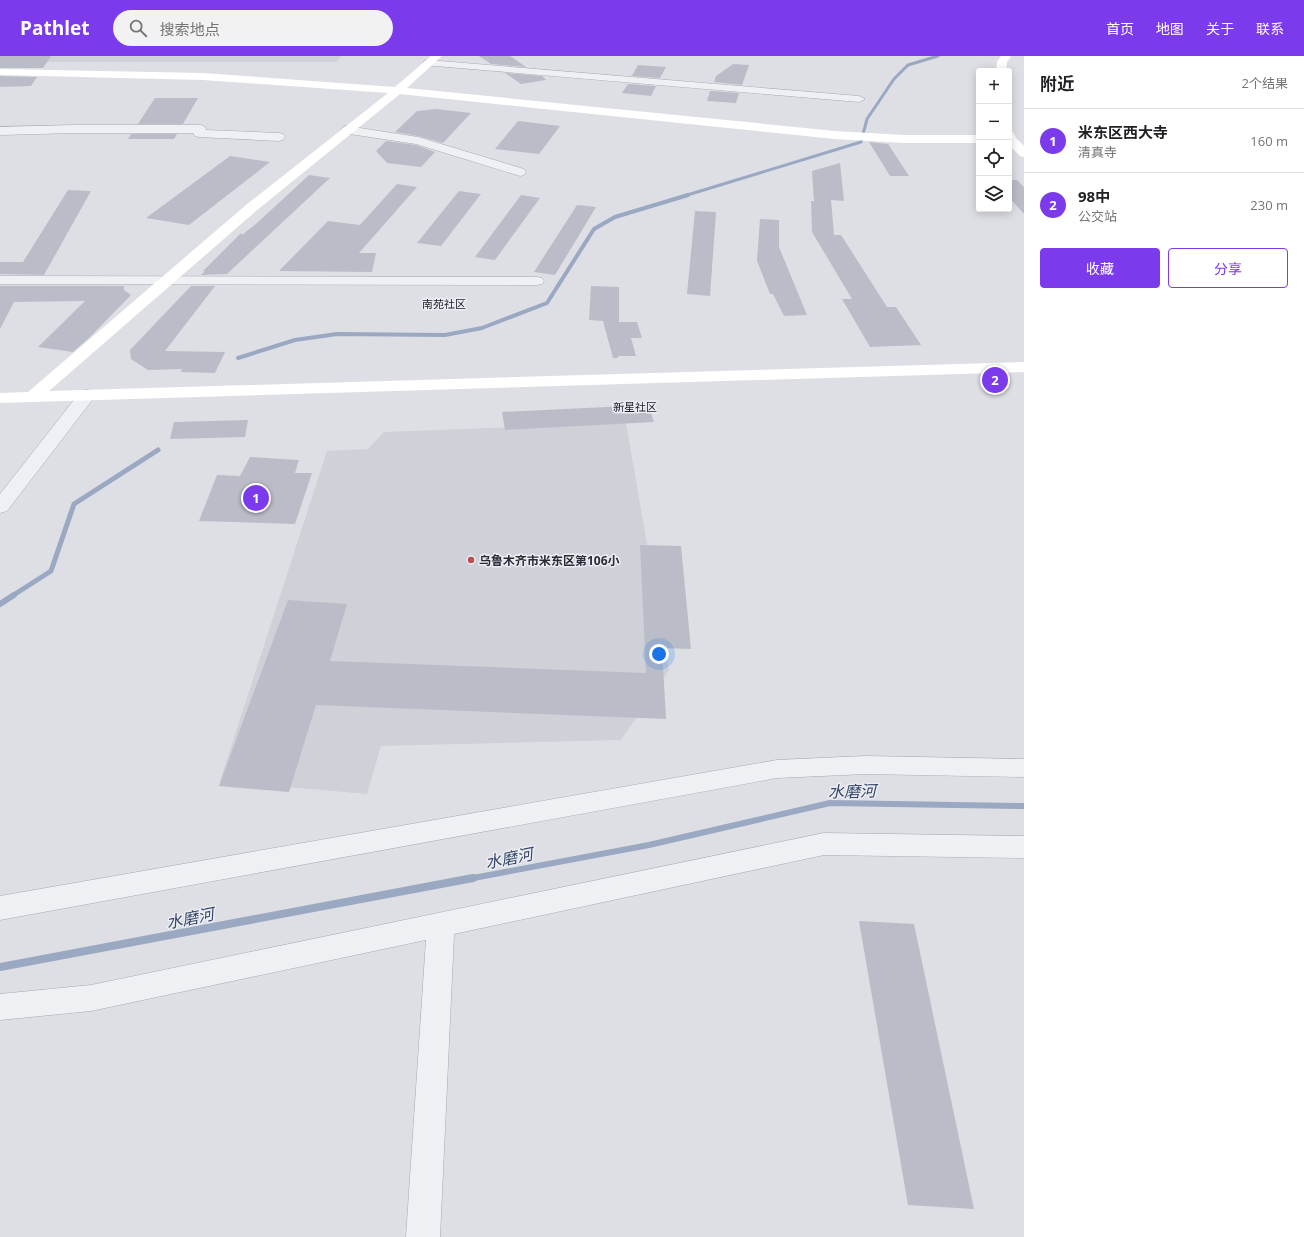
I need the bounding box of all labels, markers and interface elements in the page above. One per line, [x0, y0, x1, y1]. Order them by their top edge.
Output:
search box [113, 10, 393, 46]
text: Pathlet [20, 15, 89, 41]
icon: search [127, 17, 149, 39]
text: 搜索地点 [159, 19, 219, 39]
text: 首页 [1106, 19, 1134, 38]
text: 地图 [1156, 19, 1184, 38]
text: 关于 [1206, 19, 1234, 38]
text: 联系 [1256, 19, 1284, 38]
map controls [976, 68, 1012, 212]
button: + [976, 68, 1012, 104]
text: 附近 [1040, 72, 1074, 95]
text: 2个结果 [1242, 74, 1288, 92]
button: − [976, 104, 1012, 140]
text: 米东区西大寺 [1078, 122, 1168, 142]
text: 1 [1049, 132, 1057, 150]
text: 160 m [1250, 132, 1288, 150]
button: locate [976, 140, 1012, 176]
text: 清真寺 [1078, 143, 1117, 161]
button: layers [976, 176, 1012, 212]
text: 98中 [1078, 186, 1110, 206]
text: 2 [1049, 196, 1057, 214]
text: 230 m [1250, 196, 1288, 214]
text: 公交站 [1078, 207, 1117, 225]
button: 收藏 [1040, 248, 1160, 288]
button: 分享 [1168, 248, 1288, 288]
district label: 南苑社区 [422, 296, 466, 311]
pin: 2 [982, 365, 1008, 395]
district label: 新星社区 [613, 399, 657, 414]
pin: 1 [243, 483, 269, 513]
place label: 乌鲁木齐市米东区第106小 [479, 552, 620, 569]
marker: 乌鲁木齐市米东区第106小 [466, 555, 476, 565]
your location [649, 644, 669, 664]
water label: 水磨河 [828, 780, 879, 802]
water label: 水磨河 [483, 842, 538, 873]
water label: 水磨河 [164, 902, 219, 933]

